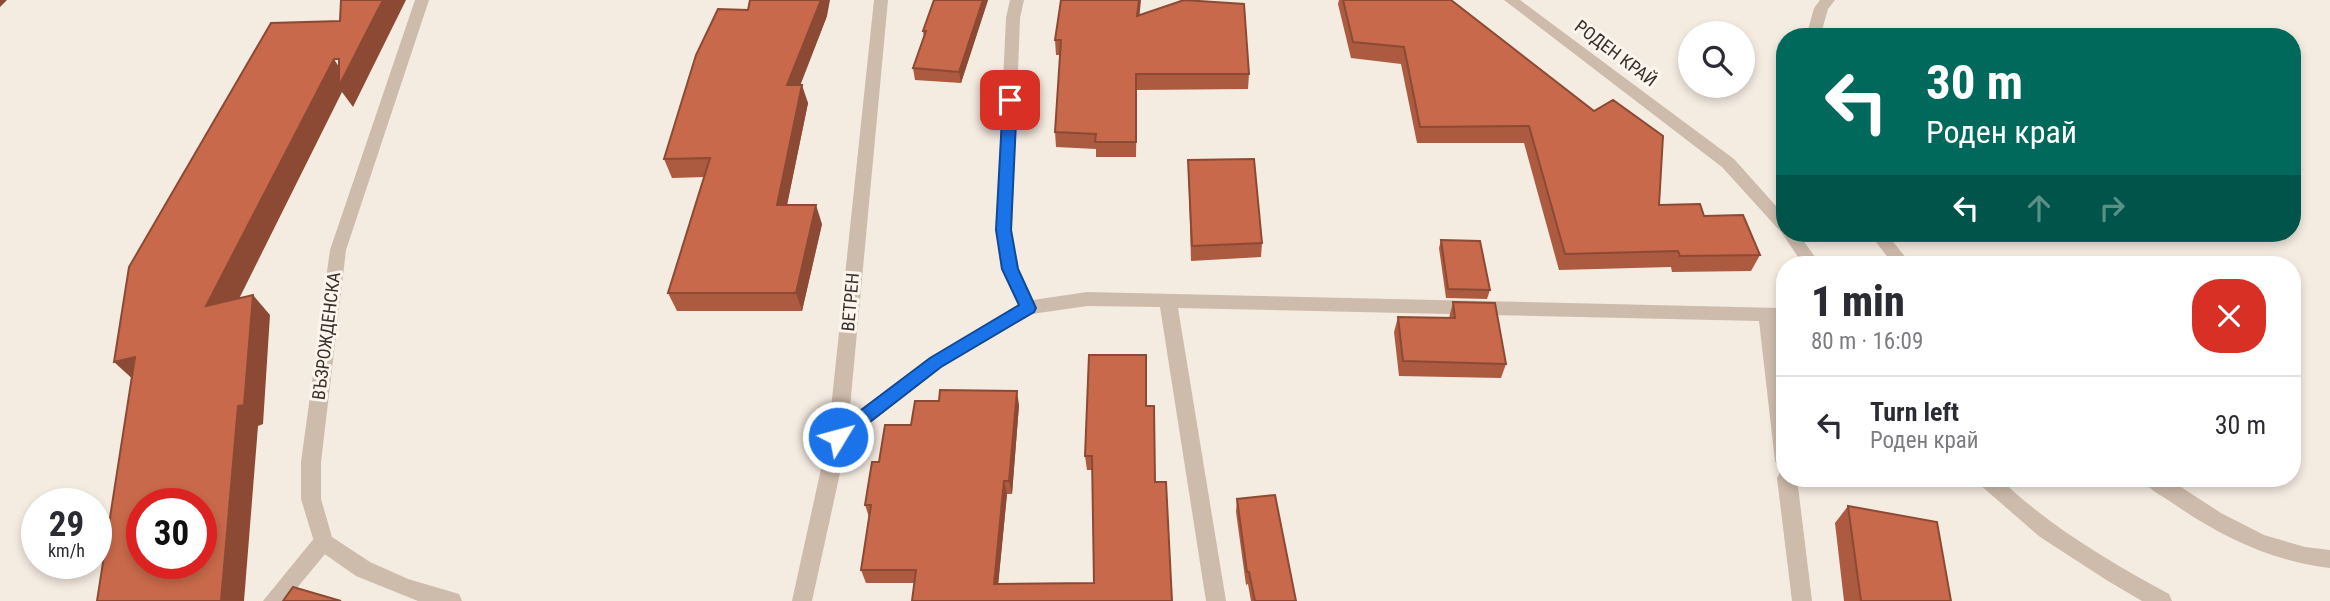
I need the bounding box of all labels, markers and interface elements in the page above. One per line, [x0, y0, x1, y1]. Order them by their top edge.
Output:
street label: РОДЕН КРАЙ [1571, 15, 1661, 91]
map controls [1678, 21, 1755, 98]
button: search [1678, 21, 1755, 98]
text: 30 m [1926, 54, 2023, 111]
icon: left [1811, 56, 1902, 147]
pin [980, 70, 1040, 130]
icon: arrive [991, 81, 1029, 119]
text: Роден край [1926, 113, 2077, 151]
icon: left [1947, 189, 1985, 227]
icon: ahead [2020, 189, 2058, 227]
icon: right [2093, 189, 2131, 227]
street label: ВЪЗРОЖДЕНСКА [308, 270, 344, 401]
street label: ВЕТРЕН [837, 272, 863, 332]
text: 1 min [1811, 277, 1905, 326]
button: close [2192, 279, 2266, 353]
text: 80 m · 16:09 [1811, 328, 1923, 355]
text: Turn left [1870, 397, 1959, 427]
position arrow [801, 400, 875, 474]
icon: left [1811, 406, 1849, 444]
text: 30 m [2215, 410, 2266, 440]
text: Роден край [1870, 427, 1979, 454]
speed limit sign: 30 [126, 488, 217, 579]
text: 29 [49, 504, 84, 545]
text: km/h [48, 540, 85, 561]

